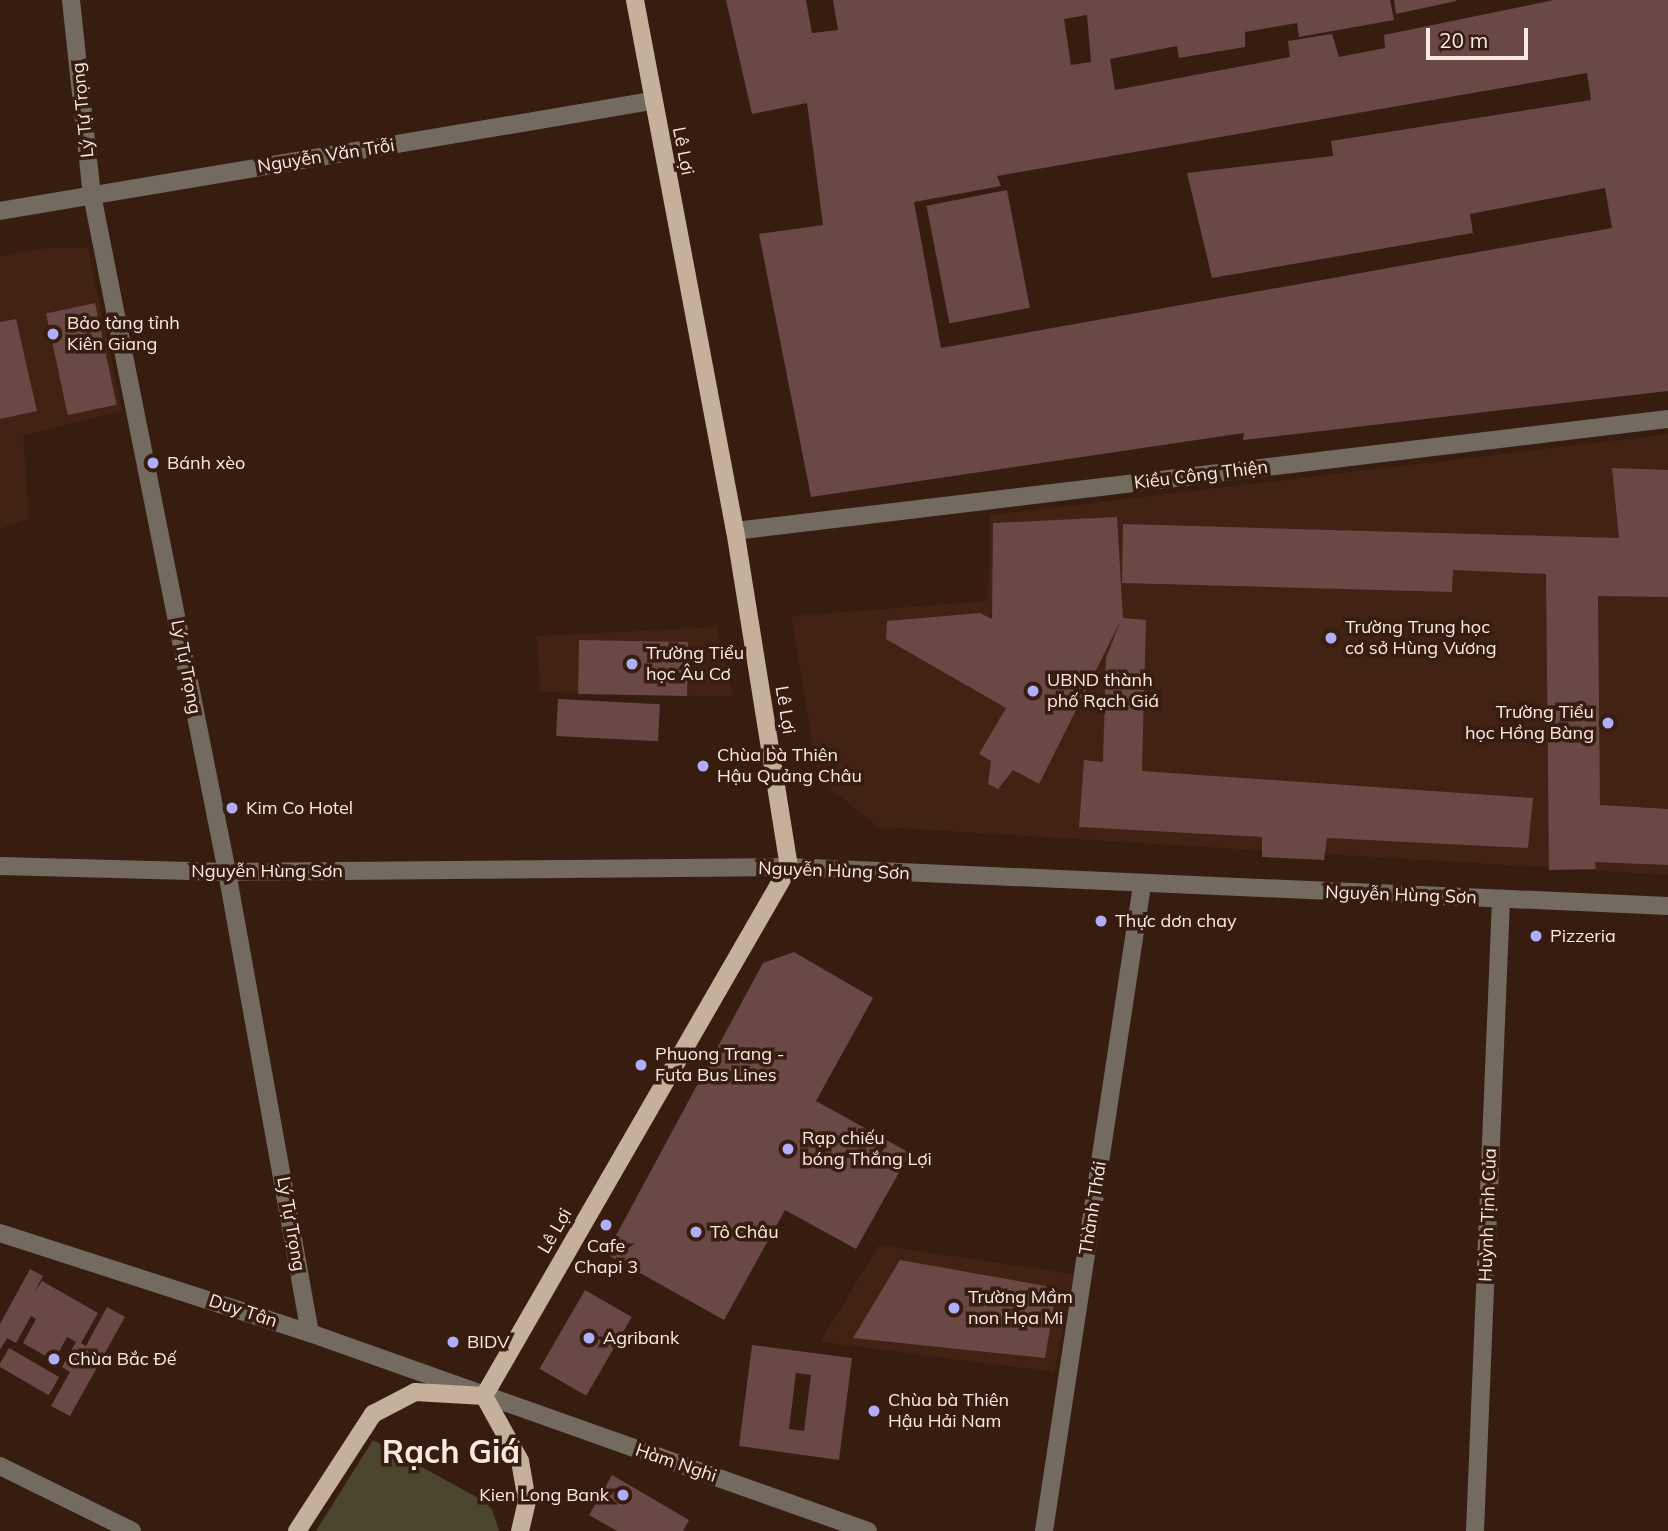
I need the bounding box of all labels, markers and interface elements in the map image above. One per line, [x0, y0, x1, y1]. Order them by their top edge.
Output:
scale bar [1430, 14, 1532, 58]
text: 20 m [1439, 27, 1488, 53]
street label: Lý Tự Trọng [67, 61, 99, 159]
street label: Lê Lợi [668, 125, 698, 177]
street label: Nguyễn Văn Trỗi [256, 135, 396, 177]
place label: Bảo tàng tỉnh Kiên Giang [67, 313, 180, 356]
marker: Bảo tàng tỉnh Kiên Giang [45, 326, 61, 342]
place label: Bánh xèo [167, 452, 245, 474]
marker: Bánh xèo [145, 455, 161, 471]
street label: Kiều Công Thiện [1133, 456, 1269, 494]
place label: Trường Trung học cơ sở Hùng Vương [1345, 617, 1497, 660]
street label: Lý Tự Trọng [166, 618, 206, 716]
marker: Trường Trung học cơ sở Hùng Vương [1323, 630, 1339, 646]
place label: Trường Tiểu học Âu Cơ [646, 643, 744, 686]
marker: Trường Tiểu học Âu Cơ [624, 656, 640, 672]
place label: UBND thành phố Rạch Giá [1047, 670, 1159, 712]
marker: UBND thành phố Rạch Giá [1025, 683, 1041, 699]
street label: Lê Lợi [771, 684, 799, 736]
place label: Trường Tiểu học Hồng Bàng [1465, 702, 1594, 744]
marker: Trường Tiểu học Hồng Bàng [1600, 715, 1616, 731]
place label: Chùa bà Thiên Hậu Quảng Châu [717, 745, 862, 788]
marker: Chùa bà Thiên Hậu Quảng Châu [695, 758, 711, 774]
place label: Kim Co Hotel [246, 797, 353, 819]
marker: Kim Co Hotel [224, 800, 240, 816]
street label: Nguyễn Hùng Sơn [758, 858, 910, 884]
street label: Nguyễn Hùng Sơn [191, 860, 343, 882]
street label: Nguyễn Hùng Sơn [1325, 882, 1477, 908]
place label: Thực dơn chay [1115, 910, 1236, 932]
marker: Thực dơn chay [1093, 913, 1109, 929]
place label: Pizzeria [1550, 925, 1616, 947]
marker: Pizzeria [1528, 928, 1544, 944]
place label: Phuong Trang - Futa Bus Lines [655, 1044, 785, 1086]
marker: Phuong Trang - Futa Bus Lines [633, 1057, 649, 1073]
place label: Rạp chiếu bóng Thắng Lợi [802, 1128, 932, 1170]
marker: Rạp chiếu bóng Thắng Lợi [780, 1141, 796, 1157]
street label: Huỳnh Tịnh Của [1475, 1148, 1501, 1282]
street label: Thành Thái [1075, 1160, 1111, 1256]
street label: Lý Tự Trọng [272, 1175, 310, 1273]
street label: Lê Lợi [534, 1205, 576, 1257]
marker: Cafe Chapi 3 [598, 1217, 614, 1233]
place label: Tô Châu [710, 1221, 779, 1243]
marker: Tô Châu [688, 1224, 704, 1240]
place label: Cafe Chapi 3 [574, 1236, 638, 1278]
place label: Trường Mầm non Họa Mi [968, 1287, 1073, 1330]
street label: Duy Tân [206, 1290, 280, 1332]
marker: Trường Mầm non Họa Mi [946, 1300, 962, 1316]
place label: Agribank [603, 1327, 679, 1349]
marker: Agribank [581, 1330, 597, 1346]
place label: BIDV [467, 1331, 510, 1353]
marker: BIDV [445, 1334, 461, 1350]
place label: Chùa Bắc Đế [68, 1348, 177, 1370]
marker: Chùa Bắc Đế [46, 1351, 62, 1367]
place label: Chùa bà Thiên Hậu Hải Nam [888, 1390, 1009, 1432]
marker: Chùa bà Thiên Hậu Hải Nam [866, 1403, 882, 1419]
district label: Rạch Giá [382, 1432, 520, 1470]
street label: Hàm Nghi [633, 1439, 719, 1487]
place label: Kien Long Bank [479, 1484, 609, 1506]
marker: Kien Long Bank [615, 1487, 631, 1503]

